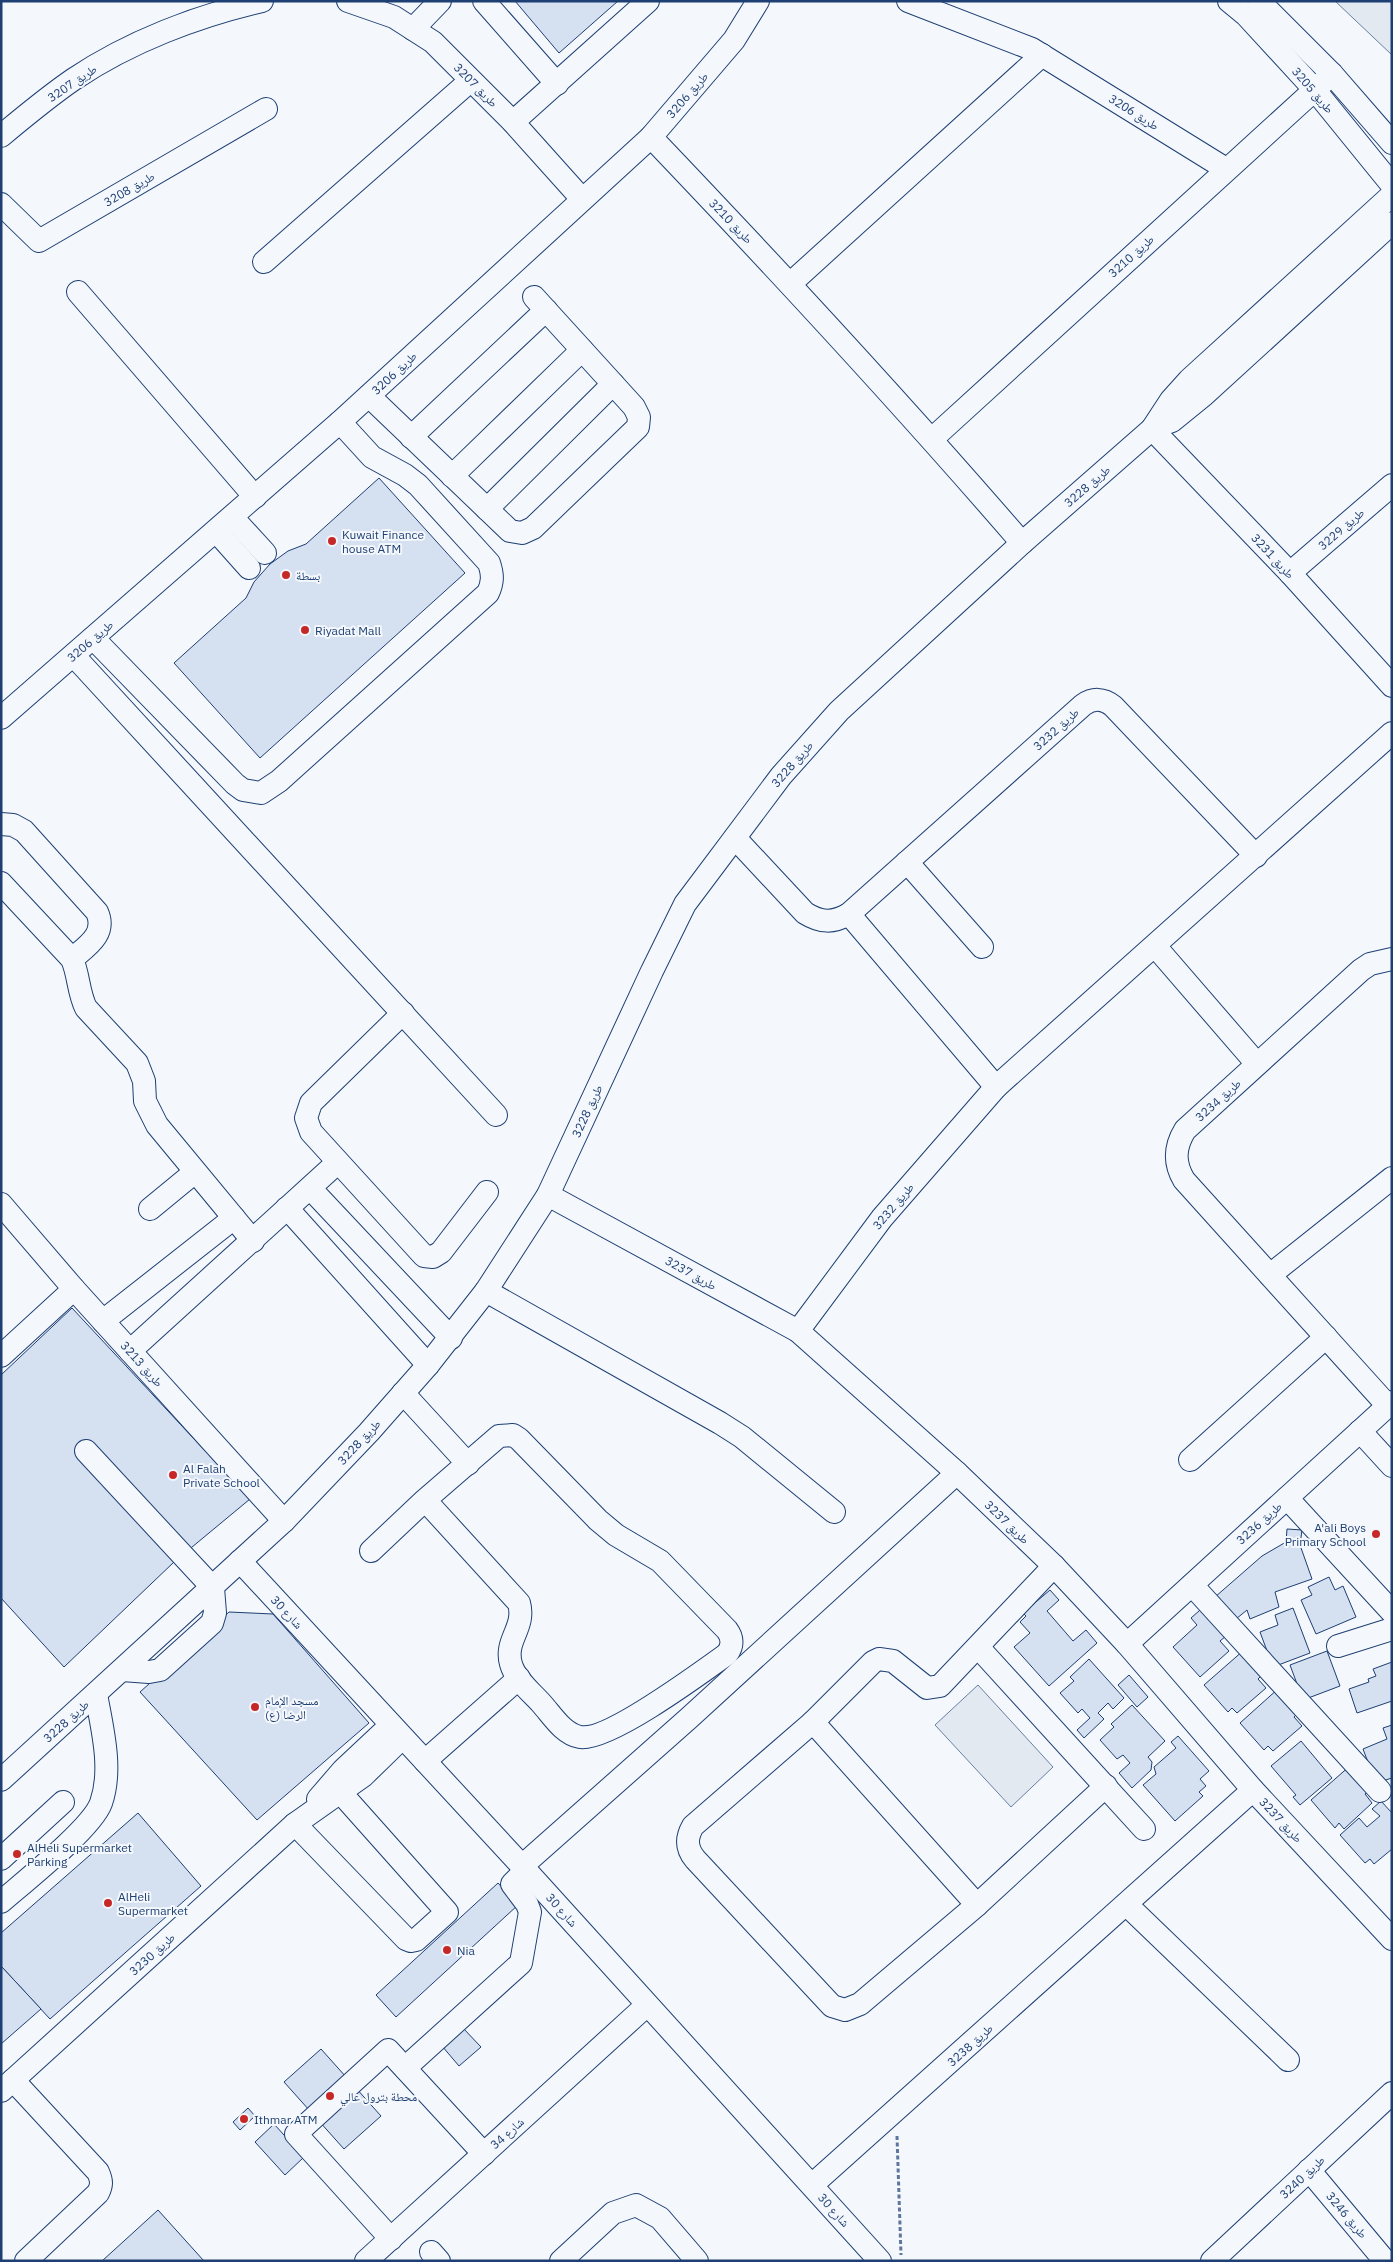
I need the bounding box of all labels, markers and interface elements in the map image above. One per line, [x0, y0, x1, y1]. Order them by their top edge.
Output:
street label: طريق 3207 [451, 60, 501, 110]
street label: طريق 3207 [44, 61, 100, 105]
street label: طريق 3205 [1289, 64, 1337, 116]
street label: طريق 3206 [663, 69, 711, 121]
street label: طريق 3206 [1106, 91, 1162, 133]
street label: طريق 3208 [101, 168, 157, 210]
street label: طريق 3210 [706, 196, 756, 247]
street label: طريق 3210 [1105, 232, 1157, 281]
street label: طريق 3206 [368, 348, 420, 398]
street label: طريق 3228 [1061, 462, 1113, 510]
street label: طريق 3229 [1315, 505, 1367, 553]
place label: Kuwait Finance house ATM [342, 527, 425, 556]
street label: طريق 3231 [1248, 530, 1298, 582]
marker: Kuwait Finance house ATM [326, 535, 338, 547]
place label: بسطة [296, 568, 320, 583]
marker: بسطة [280, 569, 292, 581]
street label: طريق 3206 [64, 617, 116, 665]
place label: Riyadat Mall [315, 623, 381, 638]
marker: Riyadat Mall [299, 624, 311, 636]
street label: طريق 3232 [1030, 705, 1082, 754]
street label: طريق 3228 [768, 738, 816, 790]
street label: طريق 3234 [1192, 1076, 1244, 1125]
street label: طريق 3228 [568, 1082, 606, 1140]
street label: طريق 3232 [869, 1180, 917, 1232]
street label: طريق 3237 [663, 1253, 719, 1293]
street label: طريق 3213 [117, 1338, 166, 1390]
street label: طريق 3228 [334, 1416, 384, 1468]
place label: Al Falah Private School [183, 1461, 260, 1490]
marker: Al Falah Private School [167, 1469, 179, 1481]
street label: طريق 3237 [981, 1497, 1032, 1547]
street label: طريق 3236 [1233, 1499, 1285, 1548]
place label: A'ali Boys Primary School [1285, 1520, 1366, 1549]
marker: A'ali Boys Primary School [1370, 1528, 1382, 1540]
street label: شارع 30 [267, 1592, 306, 1633]
place label: مسجد الإمام الرضا (ع) [265, 1693, 318, 1723]
street label: طريق 3228 [40, 1697, 92, 1746]
marker: مسجد الإمام الرضا (ع) [249, 1701, 261, 1713]
street label: طريق 3237 [1256, 1794, 1306, 1846]
place label: AlHeli Supermarket Parking [27, 1840, 132, 1869]
marker: AlHeli Supermarket Parking [11, 1848, 23, 1860]
place label: AlHeli Supermarket [118, 1889, 188, 1918]
street label: شارع 30 [542, 1890, 581, 1931]
marker: AlHeli Supermarket [102, 1897, 114, 1909]
street label: طريق 3230 [126, 1930, 178, 1979]
place label: Nia [457, 1943, 475, 1958]
marker: Nia [441, 1944, 453, 1956]
street label: طريق 3238 [944, 2021, 996, 2070]
place label: محطة بترول عالي [340, 2089, 417, 2107]
marker: محطة بترول عالي [324, 2090, 336, 2102]
place label: Ithmar ATM [254, 2112, 317, 2127]
marker: Ithmar ATM [238, 2113, 250, 2125]
street label: شارع 34 [487, 2114, 528, 2153]
street label: طريق 3240 [1276, 2152, 1328, 2202]
street label: طريق 3246 [1323, 2189, 1371, 2242]
street label: شارع 30 [814, 2190, 853, 2231]

